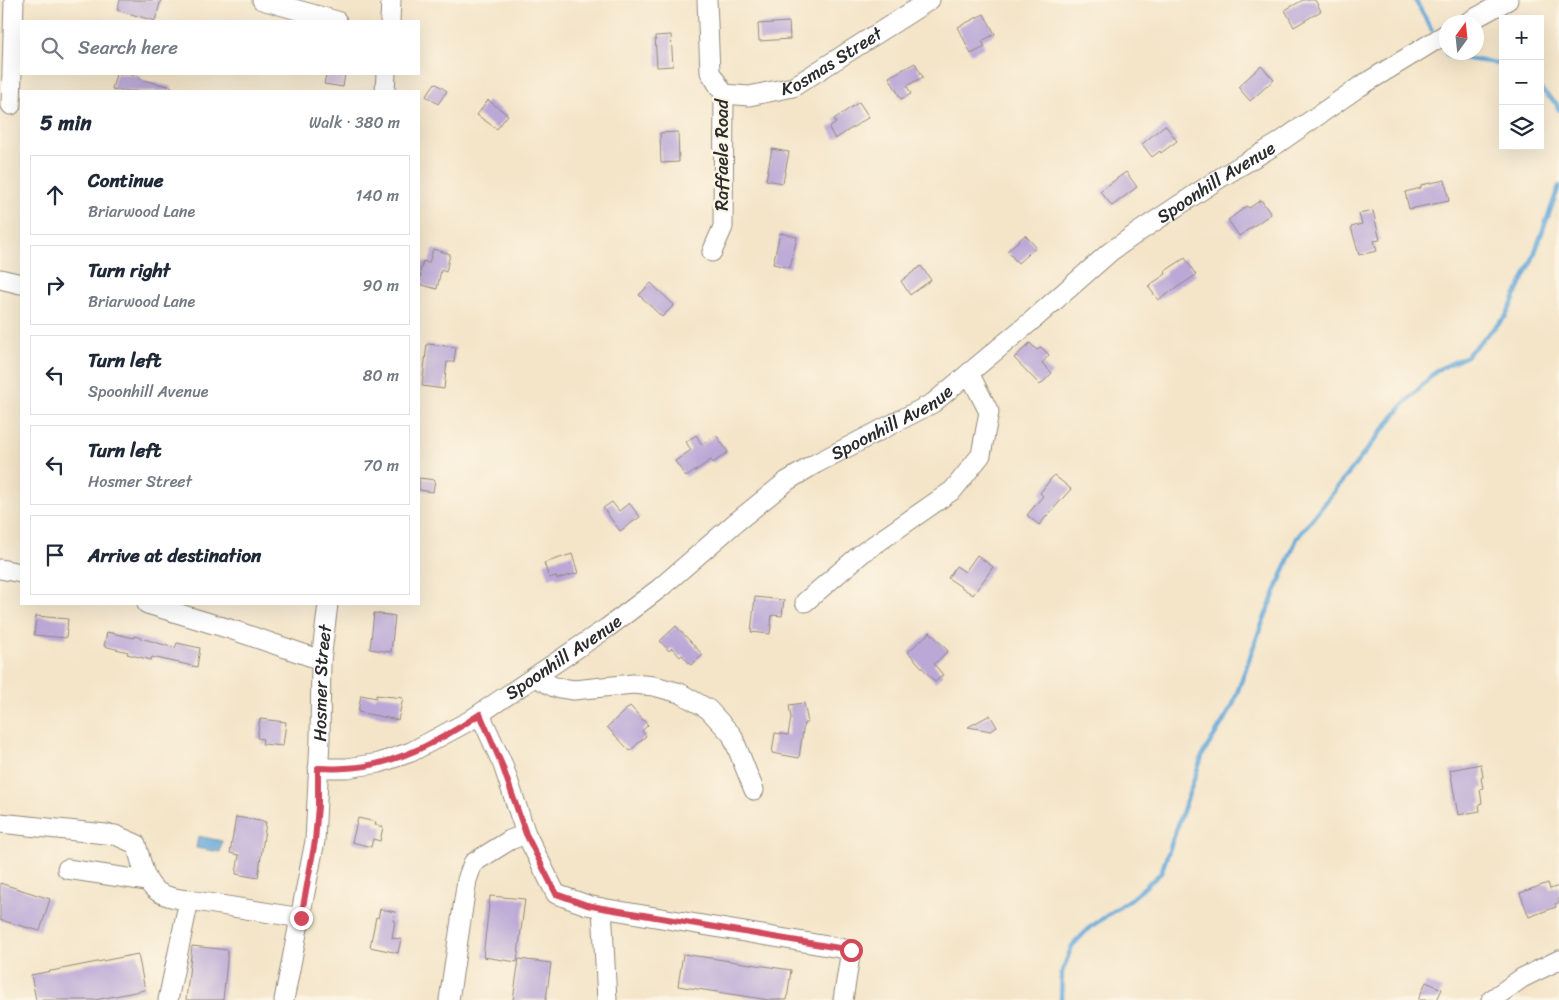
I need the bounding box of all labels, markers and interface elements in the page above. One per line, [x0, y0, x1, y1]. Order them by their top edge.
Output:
north arrow [1439, 15, 1484, 60]
map controls [1499, 15, 1544, 150]
button: + [1499, 15, 1544, 60]
street label: Kosmas Street [778, 18, 890, 105]
search box [20, 20, 420, 75]
text: Search here [78, 31, 178, 64]
icon: search [38, 34, 66, 62]
button: − [1499, 60, 1544, 105]
street label: Raffaele Road [706, 98, 738, 211]
text: 5 min [40, 104, 92, 142]
button: layers [1499, 105, 1544, 150]
text: Walk · 380 m [309, 108, 400, 137]
street label: Spoonhill Avenue [1150, 132, 1282, 232]
text: Continue [88, 164, 164, 197]
icon: ahead [41, 181, 69, 209]
text: 140 m [356, 181, 399, 210]
text: Briarwood Lane [88, 197, 195, 226]
text: Turn right [88, 254, 170, 287]
icon: right [41, 271, 69, 299]
text: 90 m [363, 271, 399, 300]
text: Briarwood Lane [88, 287, 195, 316]
text: Turn left [88, 344, 161, 377]
icon: left [41, 361, 69, 389]
text: 80 m [363, 361, 399, 390]
street label: Spoonhill Avenue [825, 376, 961, 469]
text: Spoonhill Avenue [88, 377, 209, 406]
text: Turn left [88, 434, 161, 467]
icon: left [41, 451, 69, 479]
text: 70 m [363, 451, 399, 480]
text: Hosmer Street [88, 467, 192, 496]
text: Arrive at destination [88, 539, 261, 572]
icon: arrive [41, 541, 69, 569]
street label: Spoonhill Avenue [498, 606, 629, 708]
street label: Hosmer Street [304, 622, 341, 742]
route end [290, 907, 313, 930]
route start [840, 939, 863, 962]

